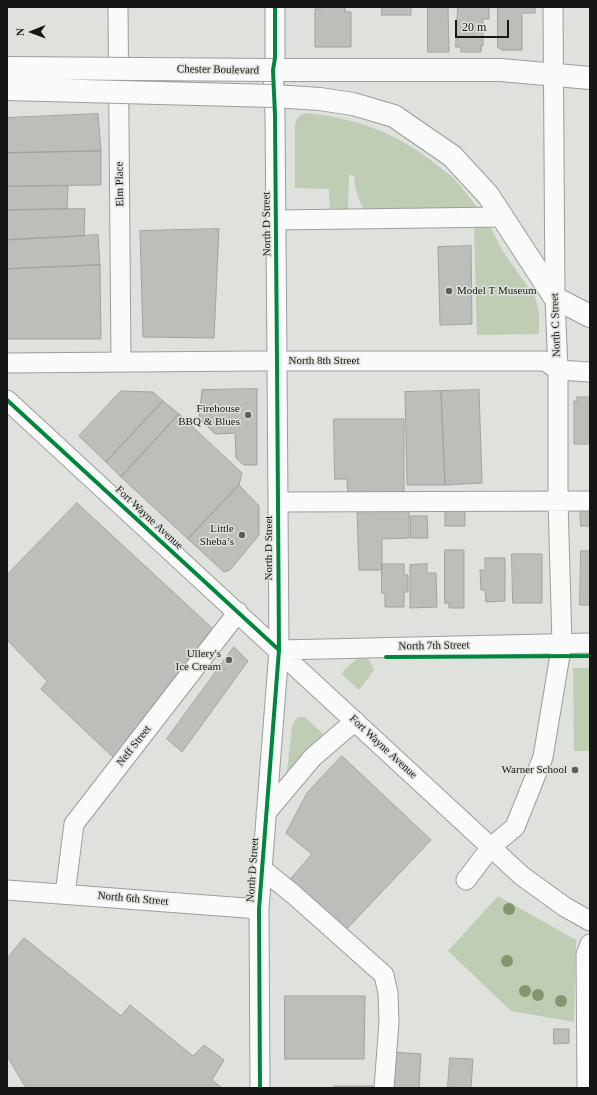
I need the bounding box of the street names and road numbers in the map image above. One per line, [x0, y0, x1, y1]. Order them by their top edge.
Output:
street label: Chester Boulevard [177, 63, 259, 77]
street label: Elm Place [113, 161, 127, 207]
street label: North D Street [260, 192, 274, 256]
street label: North C Street [548, 293, 564, 357]
street label: North 8th Street [289, 354, 359, 368]
street label: Fort Wayne Avenue [113, 483, 185, 553]
street label: North D Street [262, 516, 276, 580]
street label: North 7th Street [398, 639, 470, 653]
street label: Fort Wayne Avenue [347, 712, 419, 782]
street label: Neff Street [114, 723, 154, 769]
street label: North D Street [244, 837, 262, 903]
street label: North 6th Street [97, 889, 169, 909]

